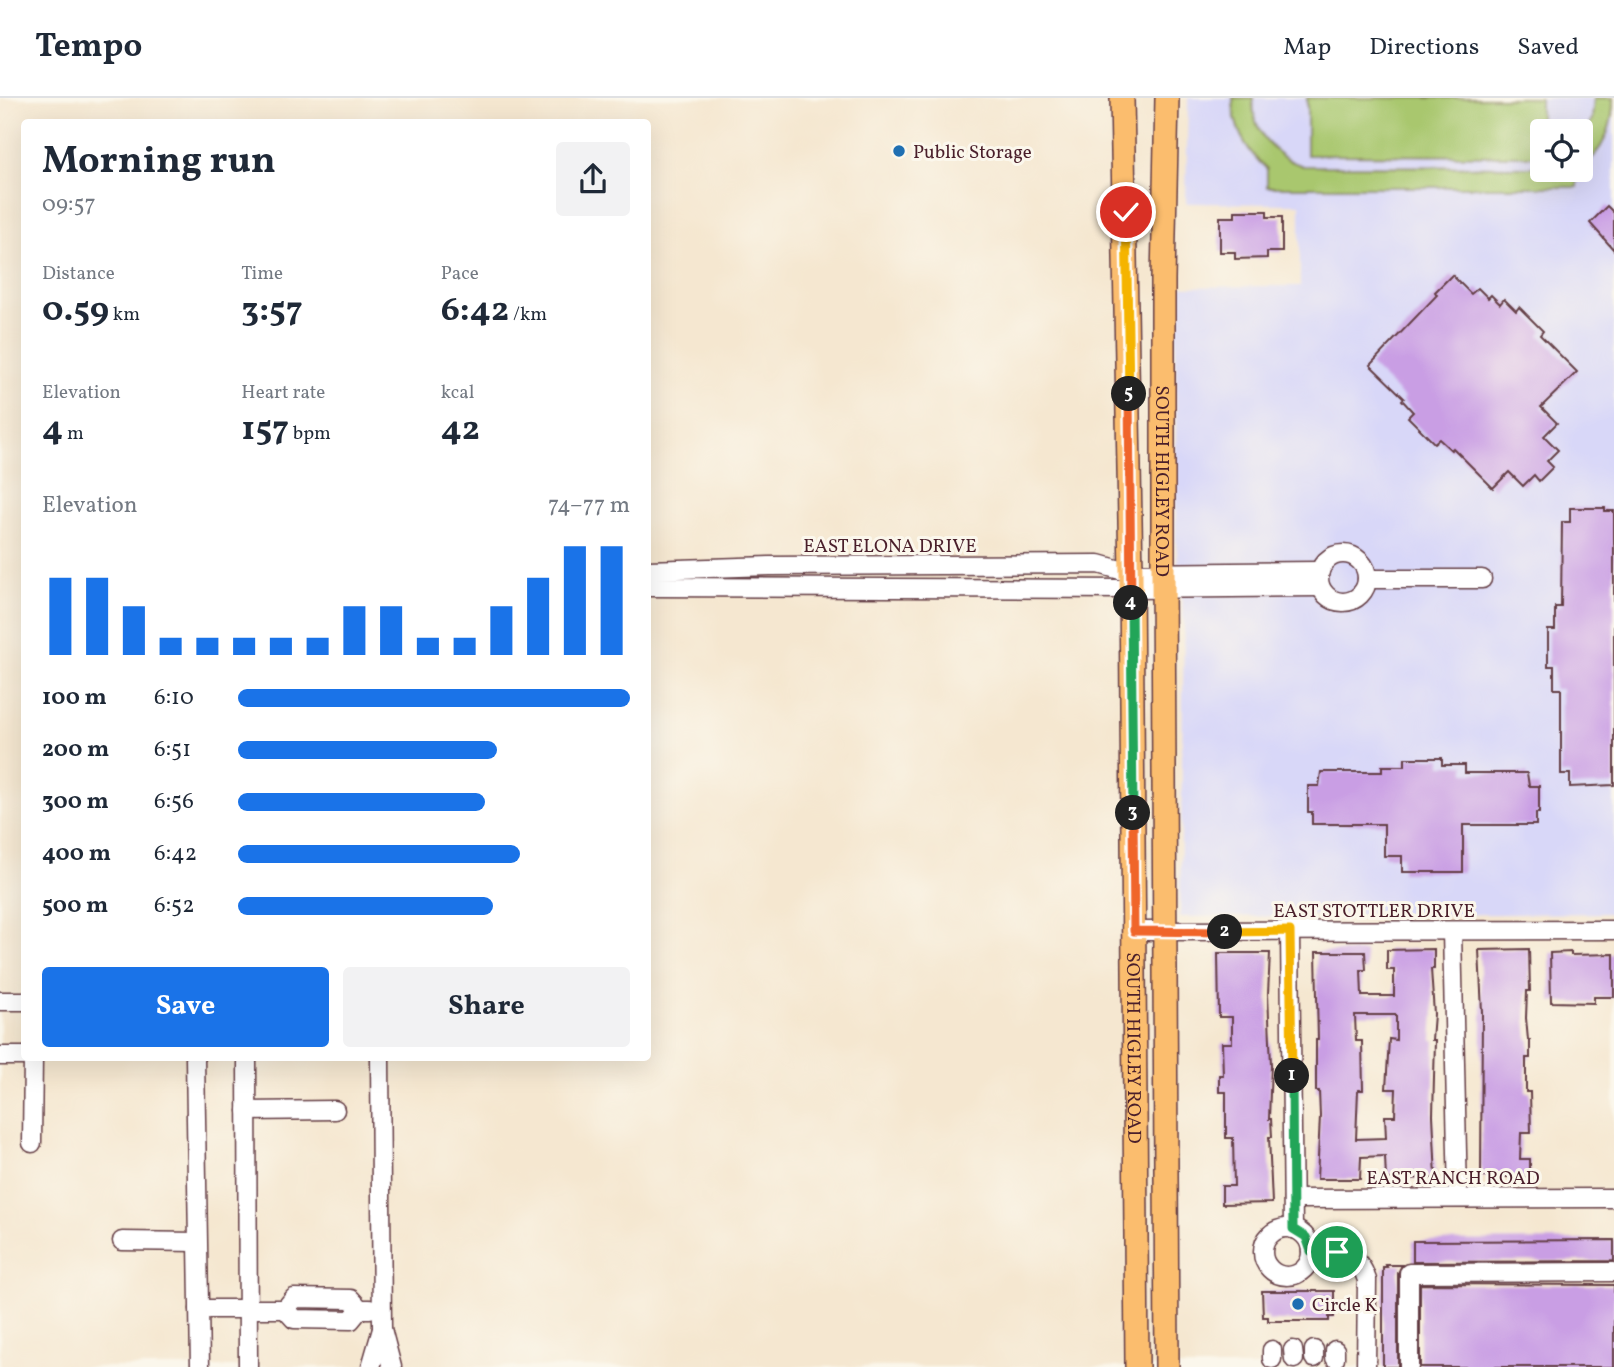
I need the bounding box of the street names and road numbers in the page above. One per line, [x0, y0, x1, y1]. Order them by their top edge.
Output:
street label: SOUTH HIGLEY ROAD [1148, 385, 1174, 577]
street label: EAST ELONA DRIVE [803, 534, 977, 560]
street label: EAST STOTTLER DRIVE [1273, 899, 1475, 925]
street label: SOUTH HIGLEY ROAD [1119, 952, 1146, 1144]
street label: EAST RANCH ROAD [1366, 1166, 1540, 1192]

